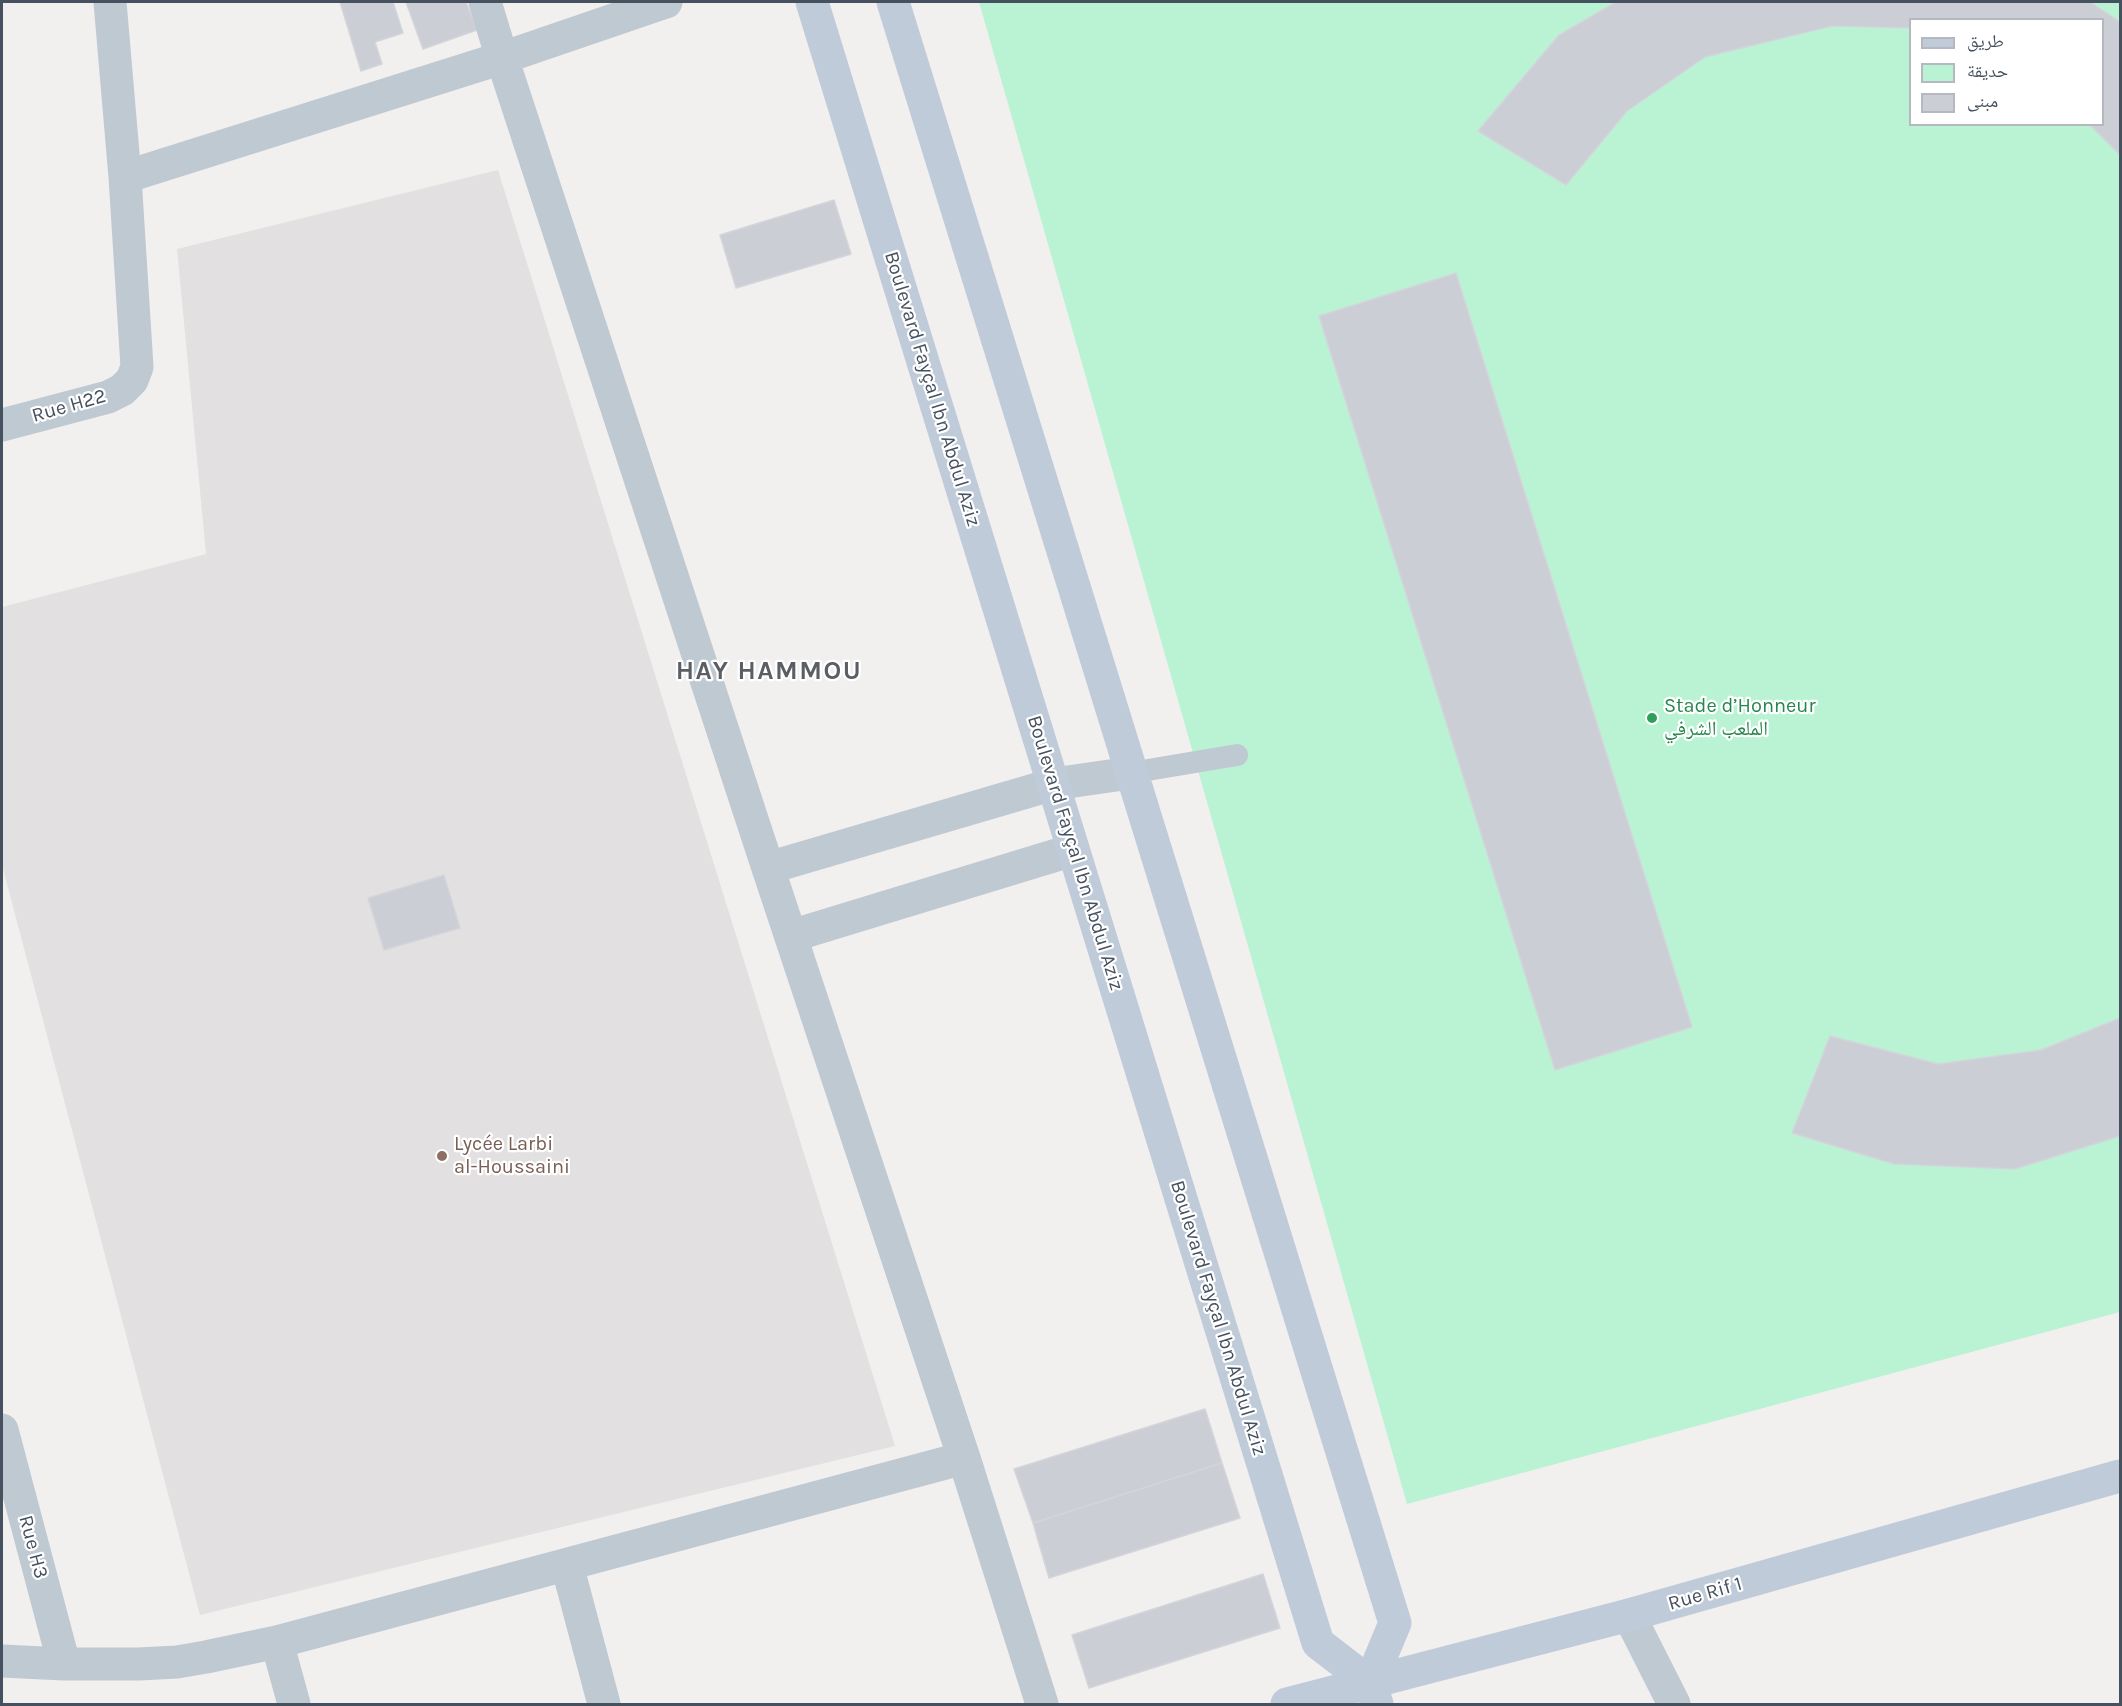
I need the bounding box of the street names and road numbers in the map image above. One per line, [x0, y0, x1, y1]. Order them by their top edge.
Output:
street label: Boulevard Fayçal Ibn Abdul Aziz [879, 248, 985, 530]
street label: Rue H22 [29, 384, 109, 428]
street label: Boulevard Fayçal Ibn Abdul Aziz [1022, 712, 1128, 994]
street label: Boulevard Fayçal Ibn Abdul Aziz [1165, 1177, 1271, 1459]
street label: Rue H3 [13, 1513, 53, 1581]
street label: Rue Rif 1 [1665, 1572, 1745, 1616]

